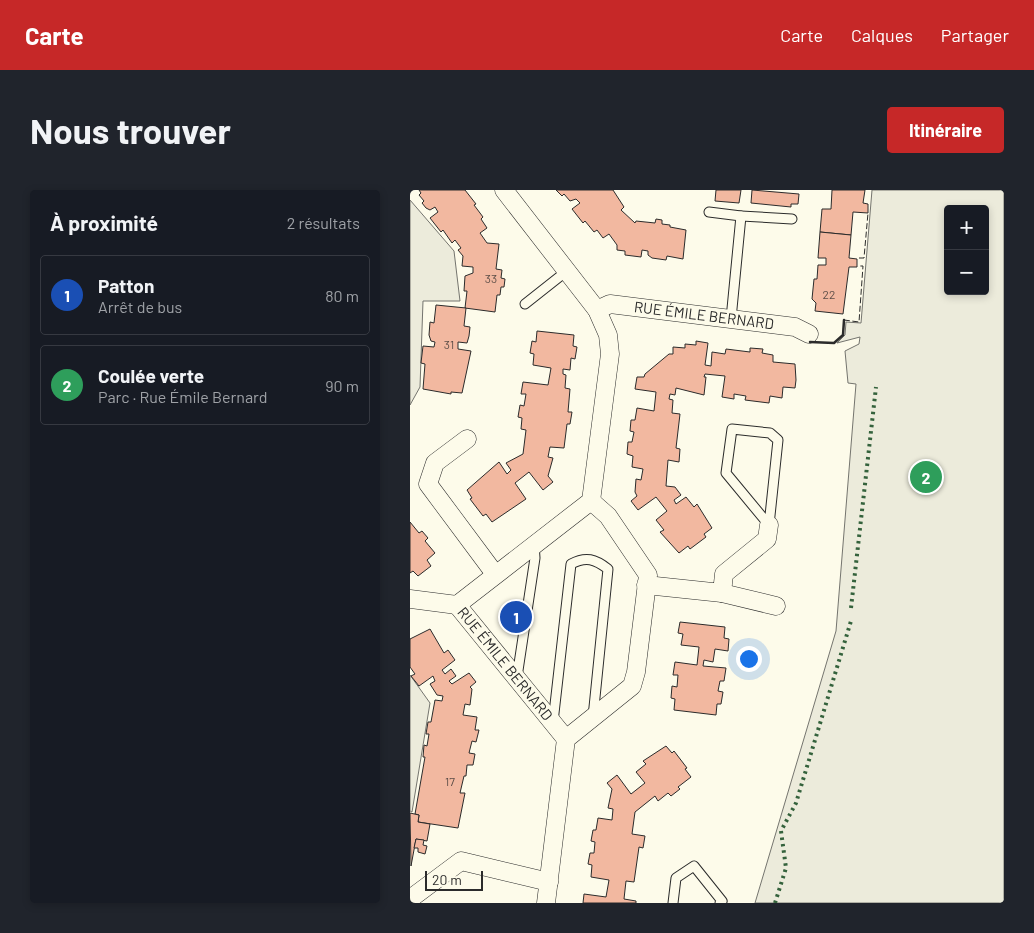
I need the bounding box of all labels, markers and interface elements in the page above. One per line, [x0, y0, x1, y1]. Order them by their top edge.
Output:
text: Carte [25, 21, 84, 50]
text: Carte [780, 24, 823, 46]
text: Calques [851, 24, 913, 46]
text: Partager [941, 24, 1009, 46]
button: Itinéraire [887, 107, 1004, 153]
text: Nous trouver [30, 109, 231, 151]
map controls [944, 205, 989, 295]
button: + [944, 205, 989, 250]
text: À proximité [50, 210, 158, 235]
text: 2 résultats [287, 213, 360, 232]
button: − [944, 250, 989, 295]
house number: 33 [485, 271, 497, 285]
text: Patton [98, 274, 154, 297]
text: 1 [64, 286, 70, 305]
text: 80 m [325, 286, 359, 305]
house number: 22 [823, 287, 835, 301]
text: Arrêt de bus [98, 297, 182, 316]
street label: RUE ÉMILE BERNARD [633, 297, 775, 332]
house number: 31 [444, 337, 454, 351]
text: Coulée verte [98, 364, 204, 387]
text: 2 [63, 376, 71, 395]
text: 90 m [325, 376, 359, 395]
text: Parc · Rue Émile Bernard [98, 387, 268, 406]
pin: 2 [910, 458, 942, 496]
pin: 1 [500, 598, 532, 636]
street label: RUE ÉMILE BERNARD [454, 603, 557, 724]
your location [736, 646, 762, 672]
house number: 17 [445, 774, 455, 788]
scale bar [425, 868, 482, 891]
text: 20 m [432, 871, 462, 888]

